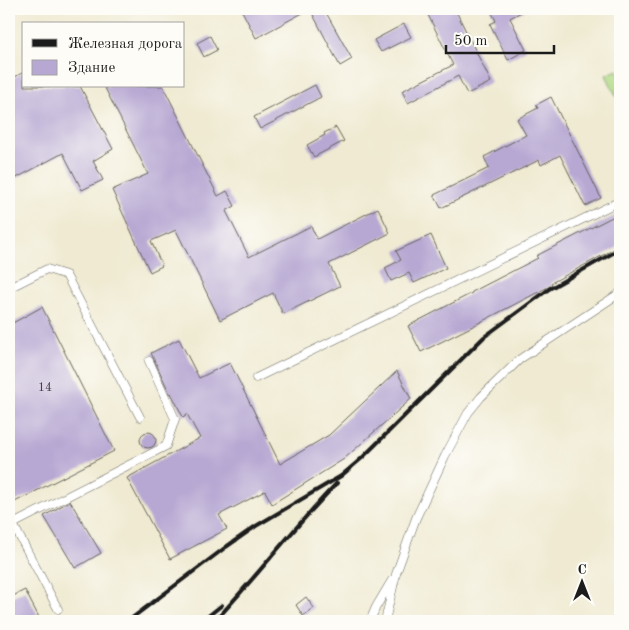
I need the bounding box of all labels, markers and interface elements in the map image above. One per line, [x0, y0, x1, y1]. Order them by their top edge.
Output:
legend [22, 22, 185, 88]
scale bar [446, 22, 554, 54]
text: 50 m [454, 34, 488, 49]
text: Железная дорога [68, 37, 183, 52]
text: Здание [68, 61, 115, 76]
house number: 14 [38, 382, 52, 394]
north arrow [556, 558, 606, 608]
text: С [577, 563, 587, 577]

